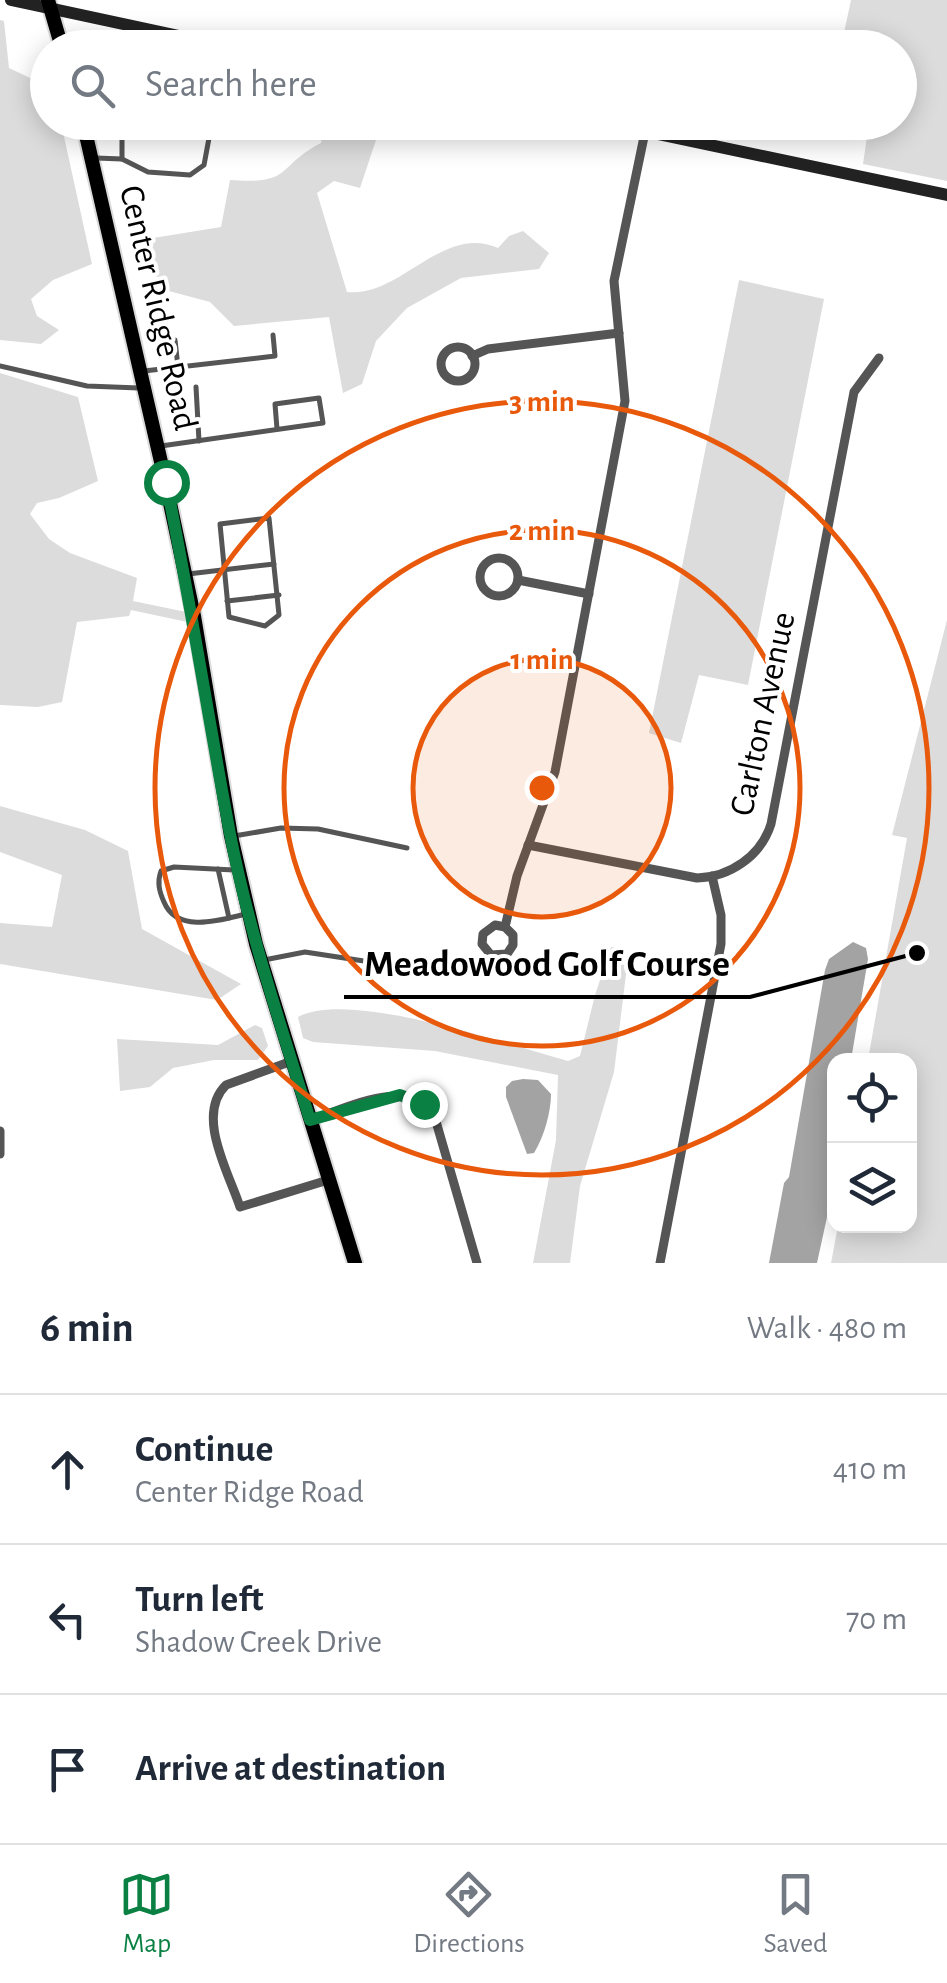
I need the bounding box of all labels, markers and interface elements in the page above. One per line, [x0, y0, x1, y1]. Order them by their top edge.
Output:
search box [30, 30, 917, 140]
icon: search [65, 58, 120, 113]
text: Search here [145, 66, 317, 104]
street label: Center Ridge Road [113, 182, 203, 434]
text: 3 min [509, 387, 575, 417]
route start [144, 460, 190, 506]
text: 2 min [509, 516, 575, 546]
street label: Carlton Avenue [724, 609, 802, 819]
text: 1 min [510, 645, 574, 675]
centre of rings [524, 770, 560, 806]
callout: Meadowood Golf Course [344, 929, 750, 997]
text: Meadowood Golf Course [364, 946, 730, 984]
map controls [827, 1053, 917, 1233]
button: locate [827, 1053, 917, 1143]
route end [402, 1082, 448, 1128]
button: layers [827, 1143, 917, 1233]
text: 6 min [40, 1307, 134, 1349]
text: Walk · 480 m [747, 1312, 907, 1344]
text: Continue [135, 1431, 273, 1469]
icon: ahead [40, 1442, 95, 1497]
text: 410 m [833, 1453, 907, 1485]
text: Center Ridge Road [135, 1476, 364, 1508]
text: Turn left [135, 1581, 263, 1619]
icon: left [40, 1592, 95, 1647]
text: 70 m [846, 1603, 907, 1635]
text: Shadow Creek Drive [135, 1626, 382, 1658]
icon: arrive [40, 1742, 95, 1797]
text: Arrive at destination [135, 1750, 446, 1788]
tab: Map [119, 1867, 174, 1961]
tab: Directions [413, 1867, 525, 1961]
tab: Saved [764, 1867, 828, 1961]

